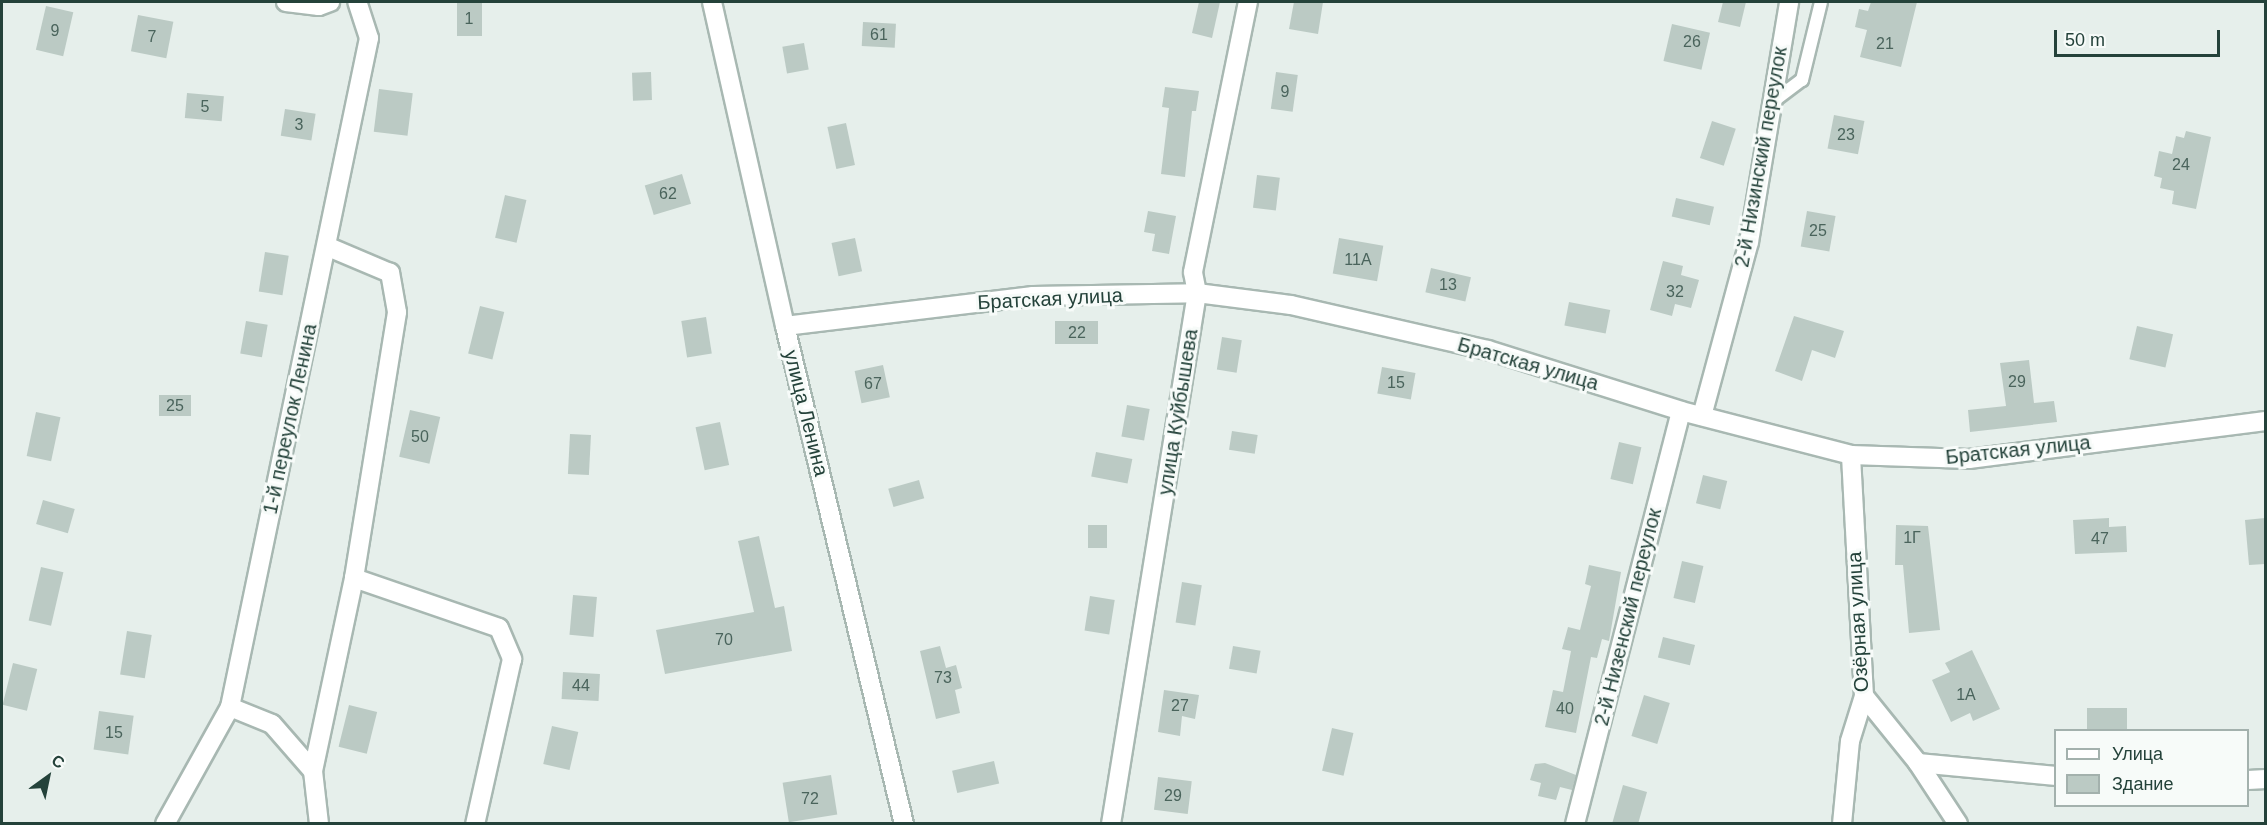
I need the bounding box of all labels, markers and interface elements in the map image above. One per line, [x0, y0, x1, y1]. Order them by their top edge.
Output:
house number: 1 [465, 9, 473, 29]
scale bar [2057, 18, 2224, 56]
house number: 9 [51, 21, 59, 41]
house number: 61 [870, 25, 888, 45]
house number: 7 [148, 27, 156, 47]
text: 50 m [2065, 30, 2105, 50]
house number: 26 [1683, 32, 1701, 52]
house number: 21 [1876, 34, 1894, 54]
street label: 2-й Низинский переулок [1730, 45, 1792, 269]
house number: 9 [1281, 82, 1289, 102]
house number: 5 [201, 97, 209, 117]
house number: 3 [295, 115, 303, 135]
house number: 23 [1837, 125, 1855, 145]
house number: 24 [2172, 155, 2190, 175]
house number: 62 [659, 184, 677, 204]
house number: 25 [1809, 221, 1827, 241]
house number: 11А [1344, 250, 1372, 270]
house number: 13 [1439, 275, 1457, 295]
house number: 32 [1666, 282, 1684, 302]
street label: Братская улица [977, 283, 1123, 315]
street label: 1-й переулок Ленина [258, 322, 322, 516]
house number: 22 [1068, 323, 1086, 343]
street label: улица Куйбышева [1153, 327, 1203, 497]
street label: Братская улица [1455, 332, 1601, 396]
street label: улица Ленина [779, 347, 833, 479]
house number: 29 [2008, 372, 2026, 392]
house number: 15 [1387, 373, 1405, 393]
house number: 67 [864, 374, 882, 394]
house number: 25 [166, 396, 184, 416]
house number: 50 [411, 427, 429, 447]
street label: Братская улица [1944, 430, 2092, 470]
street label: 2-й Низенский переулок [1589, 506, 1667, 728]
house number: 1Г [1903, 528, 1921, 548]
house number: 47 [2091, 529, 2109, 549]
street label: Озёрная улица [1842, 551, 1874, 693]
house number: 70 [715, 630, 733, 650]
house number: 73 [934, 668, 952, 688]
house number: 44 [572, 676, 590, 696]
house number: 1А [1956, 685, 1976, 705]
house number: 27 [1171, 696, 1189, 716]
house number: 40 [1556, 699, 1574, 719]
house number: 15 [105, 723, 123, 743]
legend [2054, 729, 2249, 807]
text: Улица [2112, 744, 2163, 764]
north arrow [18, 747, 78, 807]
text: С [49, 751, 68, 772]
text: Здание [2112, 774, 2173, 794]
house number: 29 [1164, 786, 1182, 806]
house number: 72 [801, 789, 819, 809]

